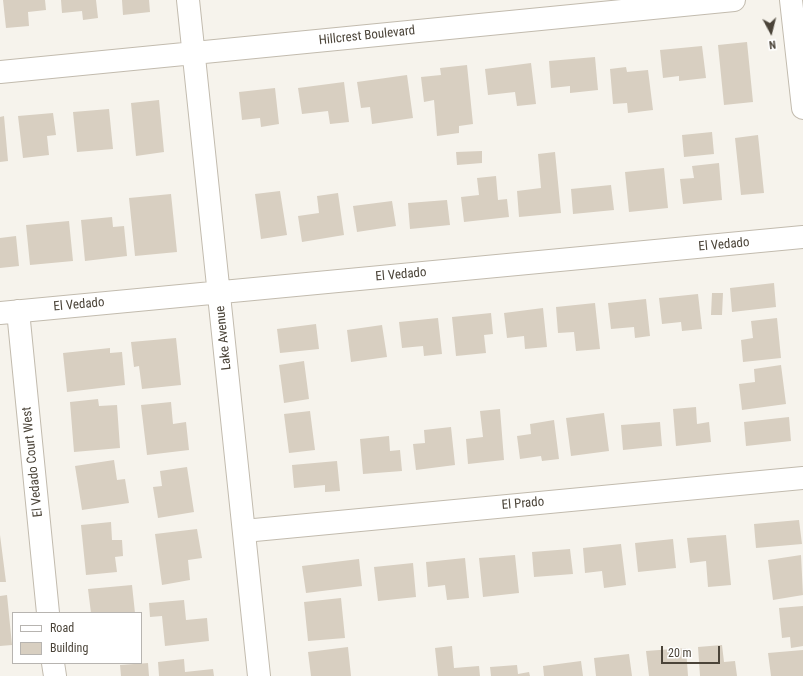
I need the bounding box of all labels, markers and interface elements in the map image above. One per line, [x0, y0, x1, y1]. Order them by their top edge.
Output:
north arrow [751, 12, 791, 52]
street label: Hillcrest Boulevard [318, 23, 416, 49]
text: N [768, 38, 777, 51]
street label: El Vedado [698, 235, 750, 255]
street label: El Vedado [375, 265, 427, 285]
street label: El Vedado [53, 295, 105, 315]
street label: Lake Avenue [213, 305, 235, 371]
street label: El Vedado Court West [19, 406, 47, 518]
street label: El Prado [501, 494, 545, 514]
legend [12, 612, 142, 664]
text: Road [50, 621, 74, 635]
scale bar [663, 638, 722, 664]
text: Building [50, 641, 88, 655]
text: 20 m [668, 646, 692, 660]

